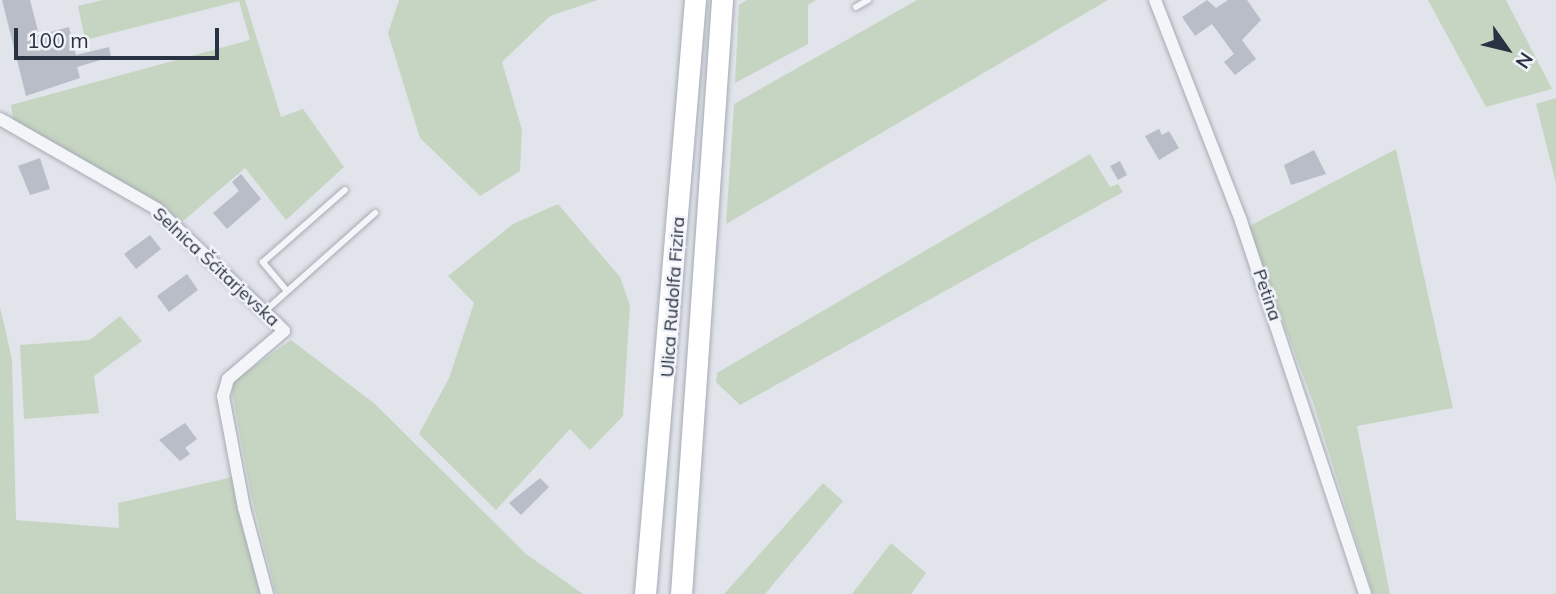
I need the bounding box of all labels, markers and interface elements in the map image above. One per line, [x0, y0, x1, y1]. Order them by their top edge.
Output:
scale bar [18, 14, 222, 58]
north arrow [1472, 14, 1542, 84]
text: 100 m [27, 27, 89, 53]
text: N [1510, 48, 1538, 73]
street label: Selnica Šćitarjevska [148, 203, 284, 331]
street label: Ulica Rudolfa Fizira [657, 216, 689, 378]
street label: Petina [1248, 266, 1286, 324]

